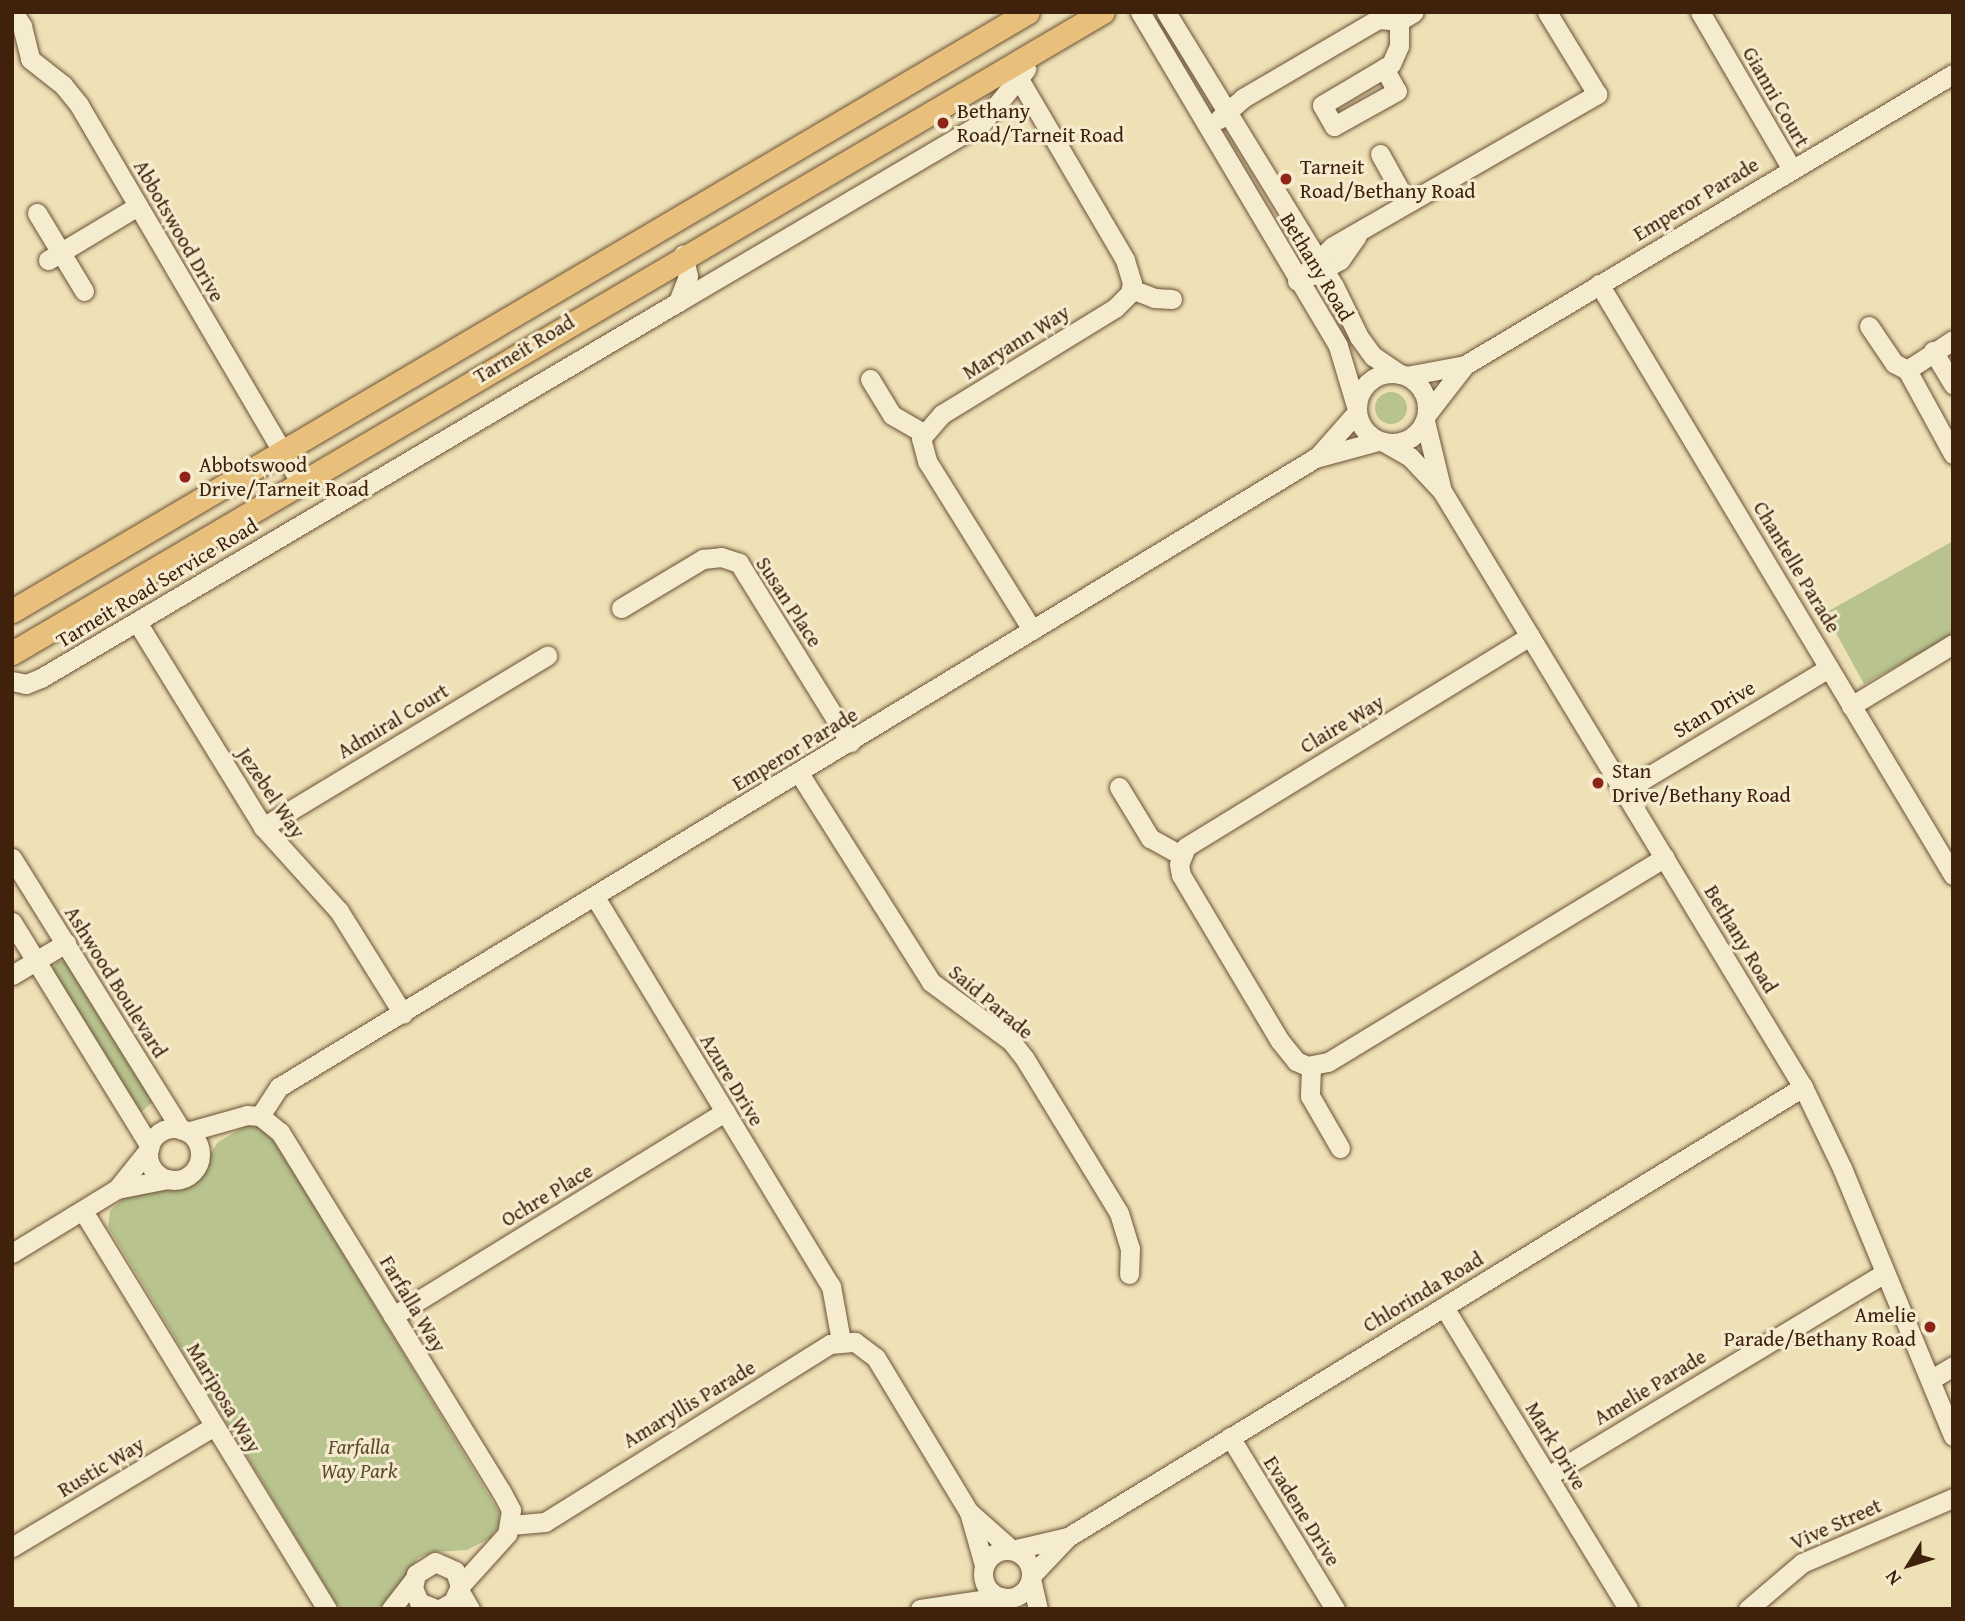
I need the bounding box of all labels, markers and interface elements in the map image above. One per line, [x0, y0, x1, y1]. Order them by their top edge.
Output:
street label: Gianni Court [1737, 42, 1815, 152]
place label: Bethany Road/Tarneit Road [957, 98, 1124, 148]
marker: Bethany Road/Tarneit Road [935, 115, 951, 131]
street label: Emperor Parade [1629, 152, 1763, 246]
place label: Tarneit Road/Bethany Road [1300, 154, 1476, 204]
street label: Abbotswood Drive [128, 155, 230, 307]
marker: Tarneit Road/Bethany Road [1278, 171, 1294, 187]
street label: Bethany Road [1275, 208, 1359, 326]
street label: Maryann Way [958, 299, 1074, 385]
street label: Tarneit Road [469, 309, 579, 389]
place label: Abbotswood Drive/Tarneit Road [199, 452, 369, 502]
marker: Abbotswood Drive/Tarneit Road [177, 469, 193, 485]
street label: Chantelle Parade [1748, 497, 1846, 637]
street label: Tarneit Road Service Road [52, 513, 262, 653]
street label: Susan Place [751, 552, 827, 652]
street label: Stan Drive [1668, 675, 1760, 743]
street label: Admiral Court [333, 678, 453, 764]
street label: Claire Way [1295, 689, 1389, 759]
street label: Emperor Parade [728, 702, 862, 796]
street label: Jezebel Way [231, 743, 311, 843]
place label: Stan Drive/Bethany Road [1612, 758, 1791, 808]
marker: Stan Drive/Bethany Road [1590, 775, 1606, 791]
street label: Bethany Road [1699, 880, 1783, 998]
street label: Ashwood Boulevard [59, 902, 173, 1062]
street label: Said Parade [944, 959, 1038, 1045]
street label: Azure Drive [695, 1029, 769, 1131]
street label: Ochre Place [497, 1158, 597, 1232]
street label: Chlorinda Road [1358, 1246, 1488, 1338]
street label: Farfalla Way [374, 1251, 452, 1357]
place label: Amelie Parade/Bethany Road [1724, 1302, 1916, 1352]
marker: Amelie Parade/Bethany Road [1922, 1319, 1938, 1335]
street label: Mariposa Way [181, 1338, 267, 1458]
street label: Amelie Parade [1589, 1344, 1711, 1430]
street label: Amaryllis Parade [618, 1355, 760, 1453]
street label: Mark Drive [1520, 1397, 1592, 1495]
street label: Rustic Way [53, 1431, 149, 1503]
park label: Farfalla Way Park [321, 1434, 397, 1484]
street label: Evadene Drive [1258, 1451, 1346, 1571]
street label: Vive Street [1786, 1493, 1886, 1555]
north arrow [1874, 1530, 1944, 1600]
text: N [1878, 1564, 1907, 1592]

